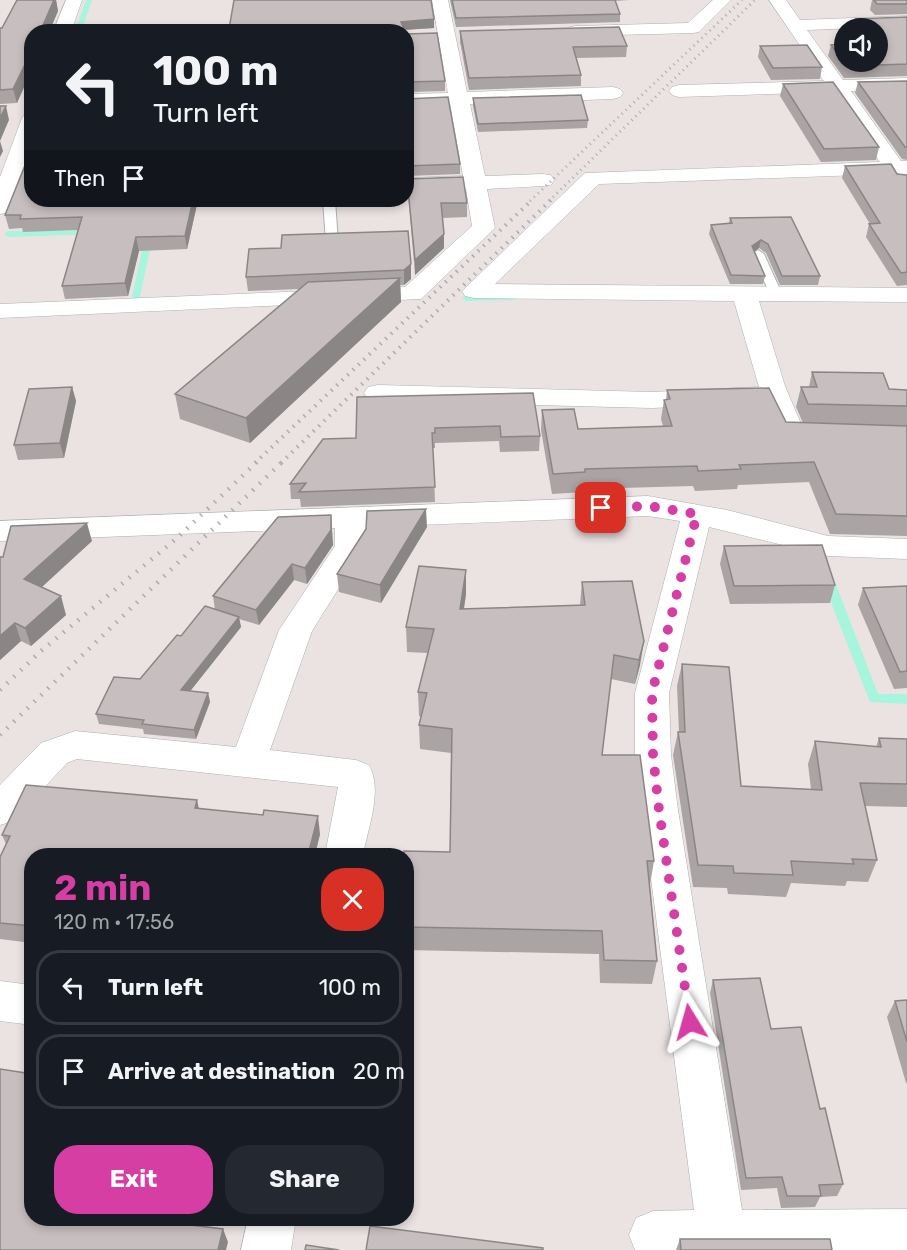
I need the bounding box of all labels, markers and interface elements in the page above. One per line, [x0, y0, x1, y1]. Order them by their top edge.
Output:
map controls [834, 18, 888, 72]
button: sound [834, 18, 888, 72]
text: 100 m [153, 46, 278, 96]
icon: left [54, 48, 132, 126]
text: Turn left [153, 97, 258, 129]
icon: arrive [117, 162, 150, 195]
text: Then [54, 165, 105, 192]
pin [575, 482, 626, 533]
icon: arrive [584, 491, 617, 524]
text: 2 min [54, 866, 152, 909]
button: close [321, 868, 384, 931]
text: 120 m · 17:56 [54, 910, 174, 934]
icon: left [57, 971, 90, 1004]
text: Turn left [108, 974, 203, 1001]
text: 100 m [319, 974, 381, 1001]
position arrow [658, 990, 722, 1054]
icon: arrive [57, 1055, 90, 1088]
text: Arrive at destination [108, 1058, 335, 1085]
text: 20 m [353, 1058, 405, 1085]
button: Exit [54, 1145, 213, 1214]
button: Share [225, 1145, 384, 1214]

